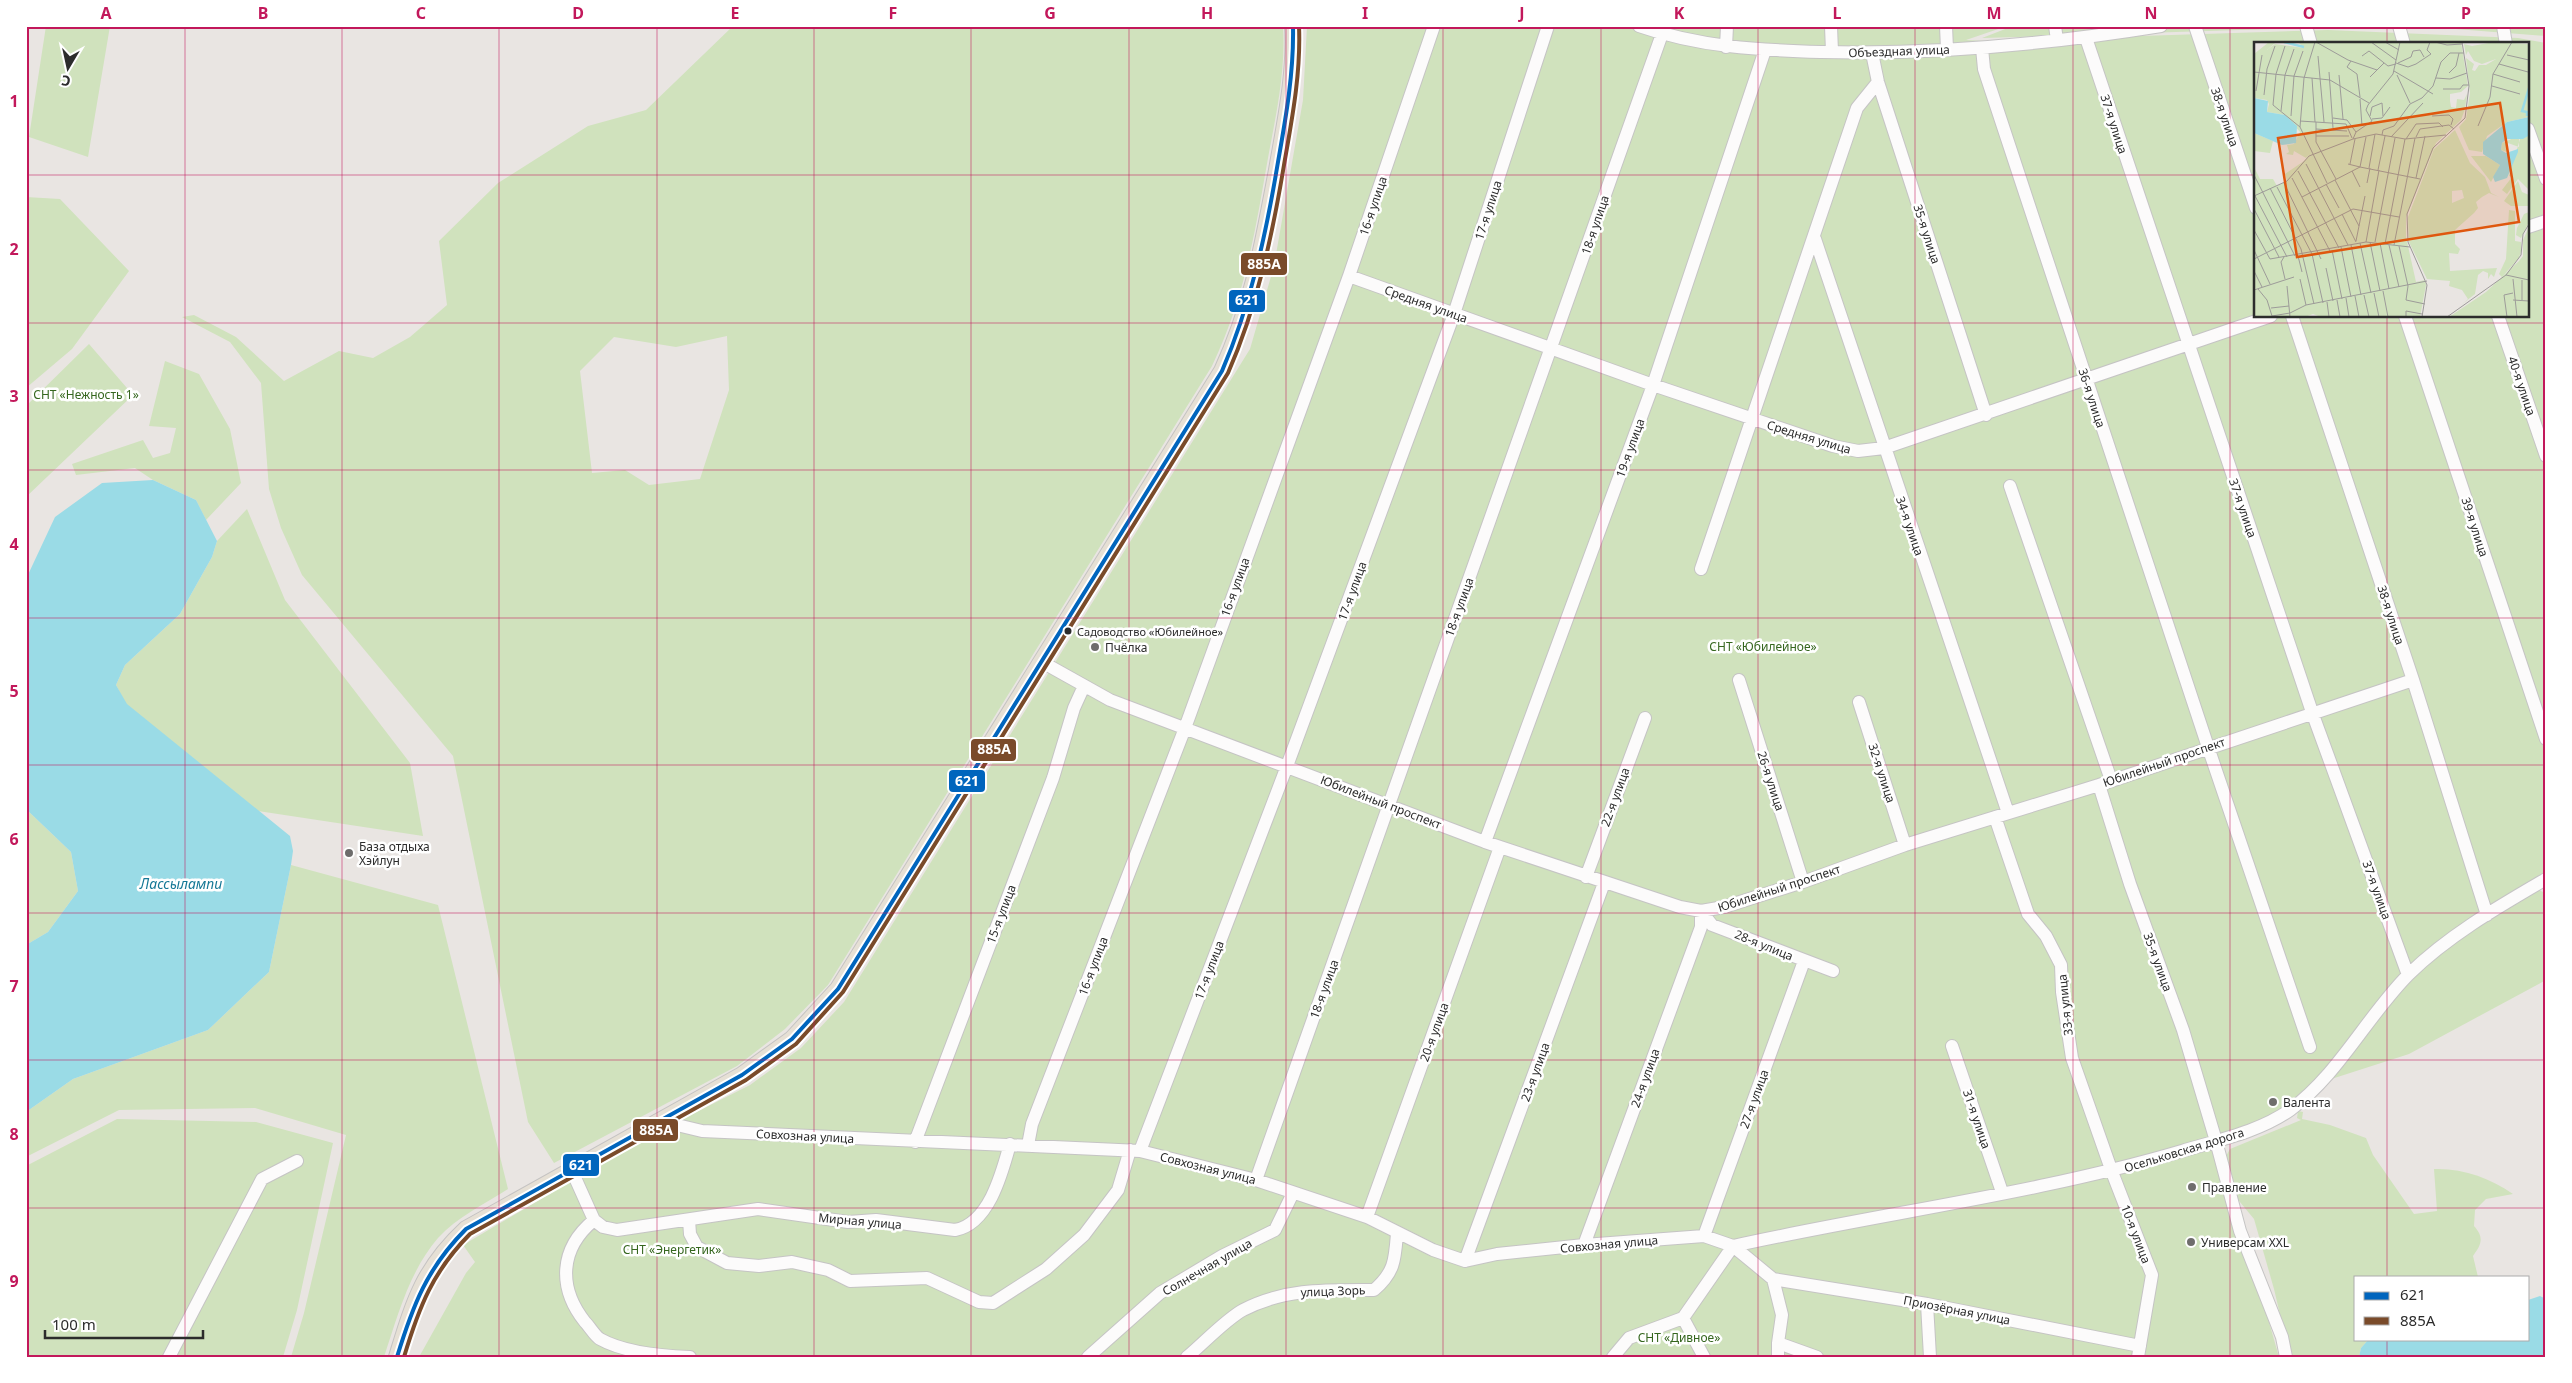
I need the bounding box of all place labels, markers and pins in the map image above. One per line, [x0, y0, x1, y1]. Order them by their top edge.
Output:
place label: Садоводство «Юбилейное» [1077, 624, 1223, 639]
marker: Садоводство «Юбилейное» [1063, 626, 1073, 636]
place label: Пчёлка [1105, 639, 1147, 656]
marker: Пчёлка [1089, 641, 1101, 653]
place label: База отдыха Хэйлун [359, 838, 430, 869]
marker: База отдыха Хэйлун [343, 847, 355, 859]
place label: Валента [2283, 1094, 2331, 1111]
marker: Валента [2267, 1096, 2279, 1108]
place label: Правление [2202, 1179, 2267, 1196]
marker: Правление [2186, 1181, 2198, 1193]
place label: Универсам XXL [2201, 1234, 2289, 1251]
marker: Универсам XXL [2185, 1236, 2197, 1248]

